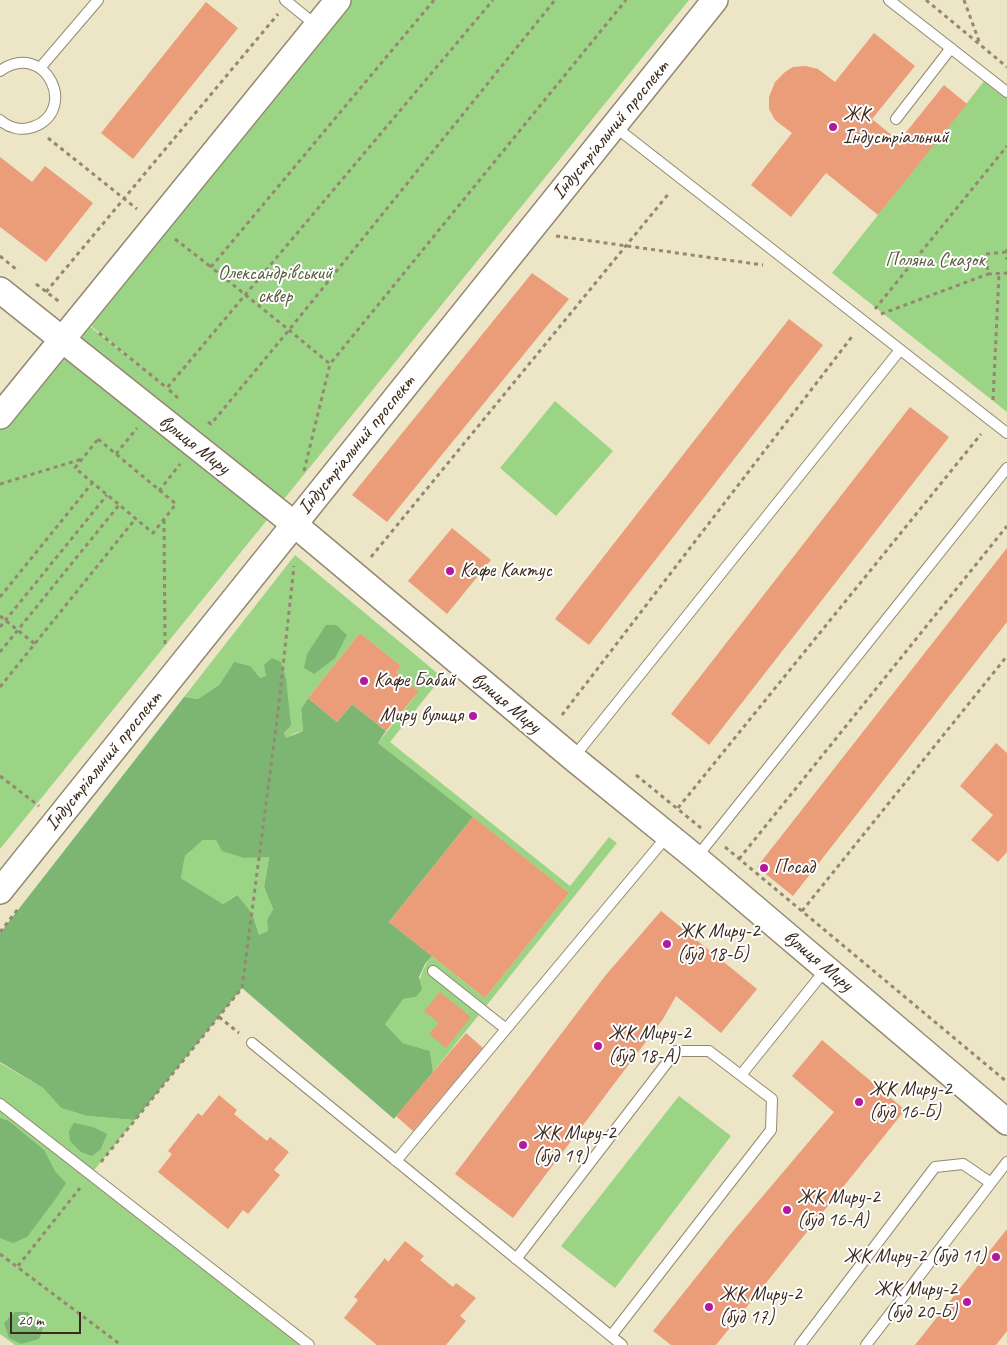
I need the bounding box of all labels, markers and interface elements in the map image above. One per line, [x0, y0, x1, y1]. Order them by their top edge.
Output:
street label: Індустріальний проспект [547, 55, 675, 205]
place label: ЖК Індустріальний [843, 103, 949, 150]
marker: ЖК Індустріальний [827, 121, 839, 133]
park label: Поляна Сказок [885, 249, 985, 273]
park label: Олександрівський сквер [218, 262, 332, 309]
street label: Індустріальний проспект [293, 370, 421, 520]
street label: вулиця Миру [154, 410, 234, 480]
place label: Кафе Кактус [460, 559, 552, 583]
marker: Кафе Кактус [444, 565, 456, 577]
street label: вулиця Миру [466, 667, 546, 739]
place label: Кафе Бабай [374, 669, 456, 693]
marker: Кафе Бабай [358, 675, 370, 687]
street label: Індустріальний проспект [40, 686, 168, 836]
place label: Миру вулиця [380, 704, 463, 728]
marker: Миру вулиця [467, 710, 479, 722]
place label: Посад [774, 856, 815, 880]
marker: Посад [758, 862, 770, 874]
place label: ЖК Миру-2 (буд 18-Б) [677, 920, 760, 967]
street label: вулиця Миру [778, 925, 858, 997]
marker: ЖК Миру-2 (буд 18-Б) [661, 938, 673, 950]
place label: ЖК Миру-2 (буд 18-А) [608, 1022, 691, 1069]
marker: ЖК Миру-2 (буд 18-А) [592, 1040, 604, 1052]
place label: ЖК Миру-2 (буд 16-Б) [869, 1078, 952, 1125]
marker: ЖК Миру-2 (буд 16-Б) [853, 1096, 865, 1108]
place label: ЖК Миру-2 (буд 19) [533, 1122, 616, 1169]
marker: ЖК Миру-2 (буд 19) [517, 1139, 529, 1151]
place label: ЖК Миру-2 (буд 16-А) [797, 1186, 880, 1233]
marker: ЖК Миру-2 (буд 16-А) [781, 1204, 793, 1216]
place label: ЖК Миру-2 (буд 11) [843, 1245, 986, 1269]
marker: ЖК Миру-2 (буд 11) [990, 1251, 1002, 1263]
place label: ЖК Миру-2 (буд 20-Б) [874, 1278, 957, 1325]
place label: ЖК Миру-2 (буд 17) [719, 1283, 802, 1330]
marker: ЖК Миру-2 (буд 20-Б) [961, 1296, 973, 1308]
marker: ЖК Миру-2 (буд 17) [703, 1301, 715, 1313]
scale bar [12, 1302, 84, 1334]
text: 20 m [18, 1311, 44, 1330]

